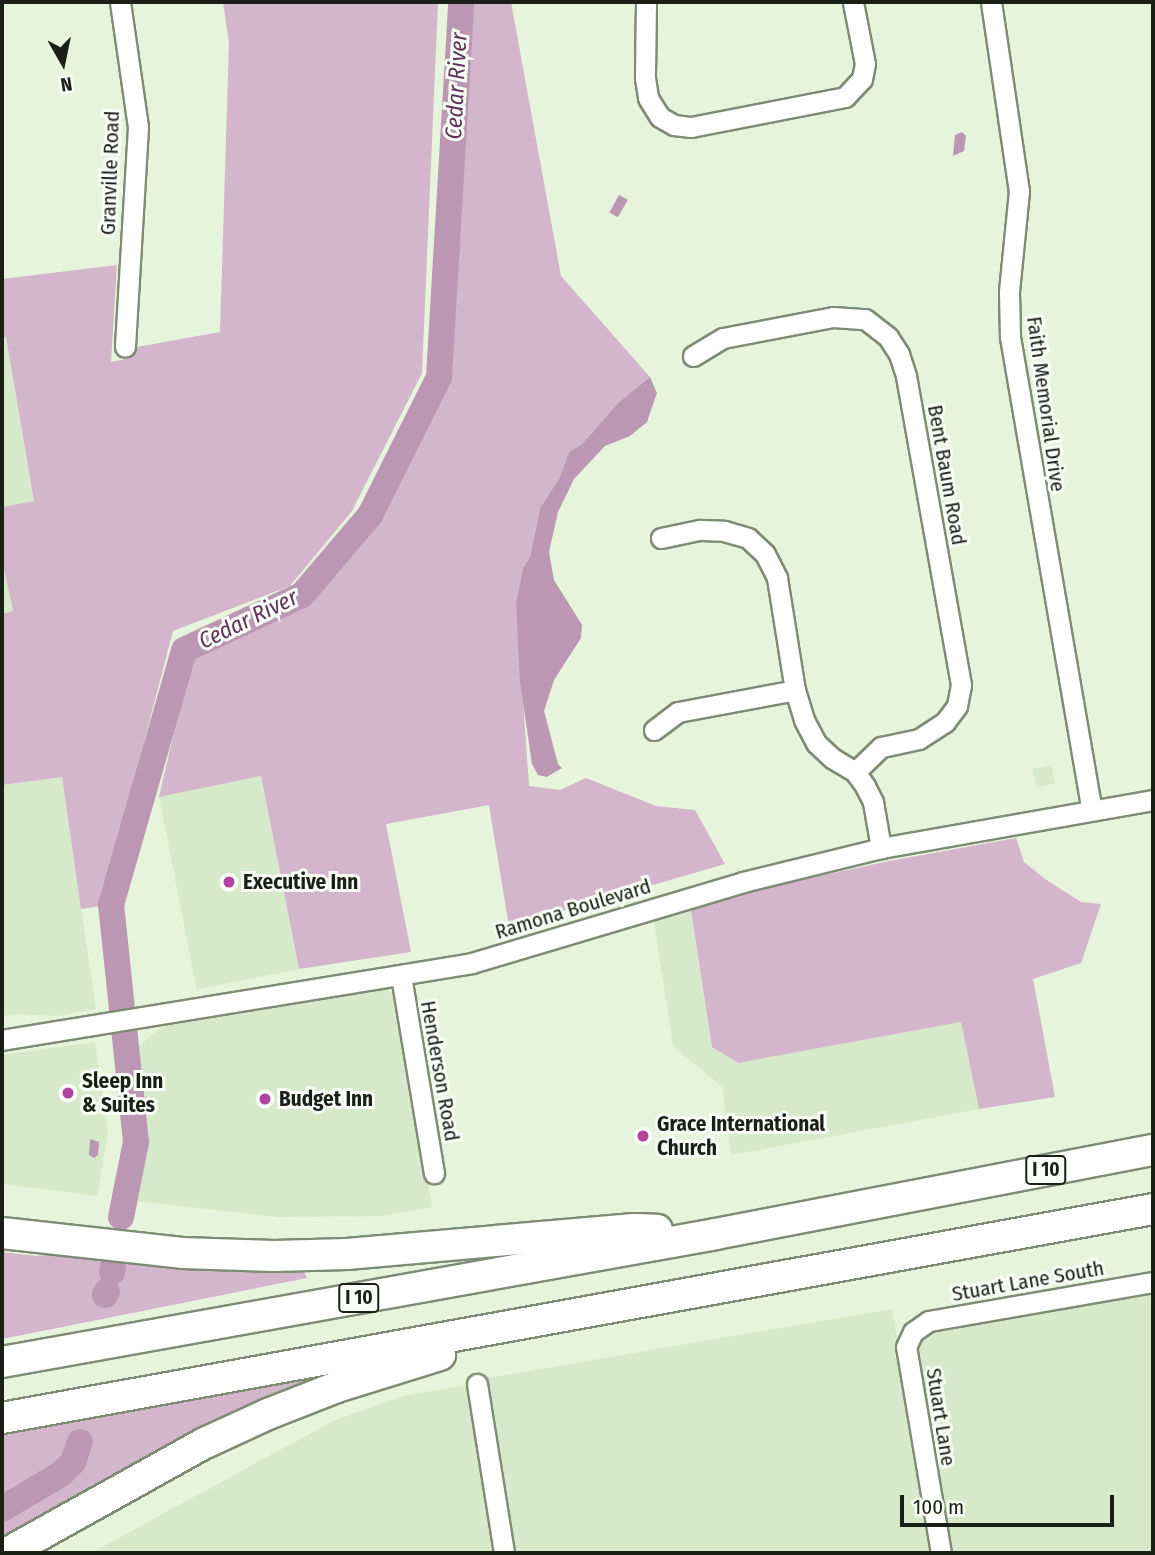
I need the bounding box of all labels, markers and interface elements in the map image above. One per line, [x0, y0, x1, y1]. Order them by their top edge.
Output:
north arrow [28, 28, 98, 98]
water label: Cedar River [439, 32, 473, 140]
text: N [59, 72, 74, 96]
street label: Granville Road [95, 110, 125, 236]
street label: Faith Memorial Drive [1021, 315, 1071, 493]
street label: Bent Baum Road [922, 403, 972, 547]
water label: Cedar River [194, 583, 302, 655]
place label: Executive Inn [243, 869, 358, 895]
street label: Ramona Boulevard [492, 873, 654, 945]
marker: Executive Inn [221, 874, 237, 890]
street label: Henderson Road [415, 999, 465, 1143]
place label: Sleep Inn & Suites [82, 1068, 163, 1118]
marker: Sleep Inn & Suites [60, 1085, 76, 1101]
place label: Budget Inn [279, 1086, 373, 1112]
marker: Budget Inn [257, 1091, 273, 1107]
place label: Grace International Church [657, 1111, 825, 1161]
marker: Grace International Church [635, 1128, 651, 1144]
road number: I 10 [1025, 1154, 1067, 1186]
street label: Stuart Lane South [950, 1255, 1106, 1307]
road number: I 10 [338, 1282, 380, 1314]
street label: Stuart Lane [921, 1366, 961, 1468]
scale bar [903, 1482, 1116, 1526]
text: 100 m [913, 1494, 964, 1520]

